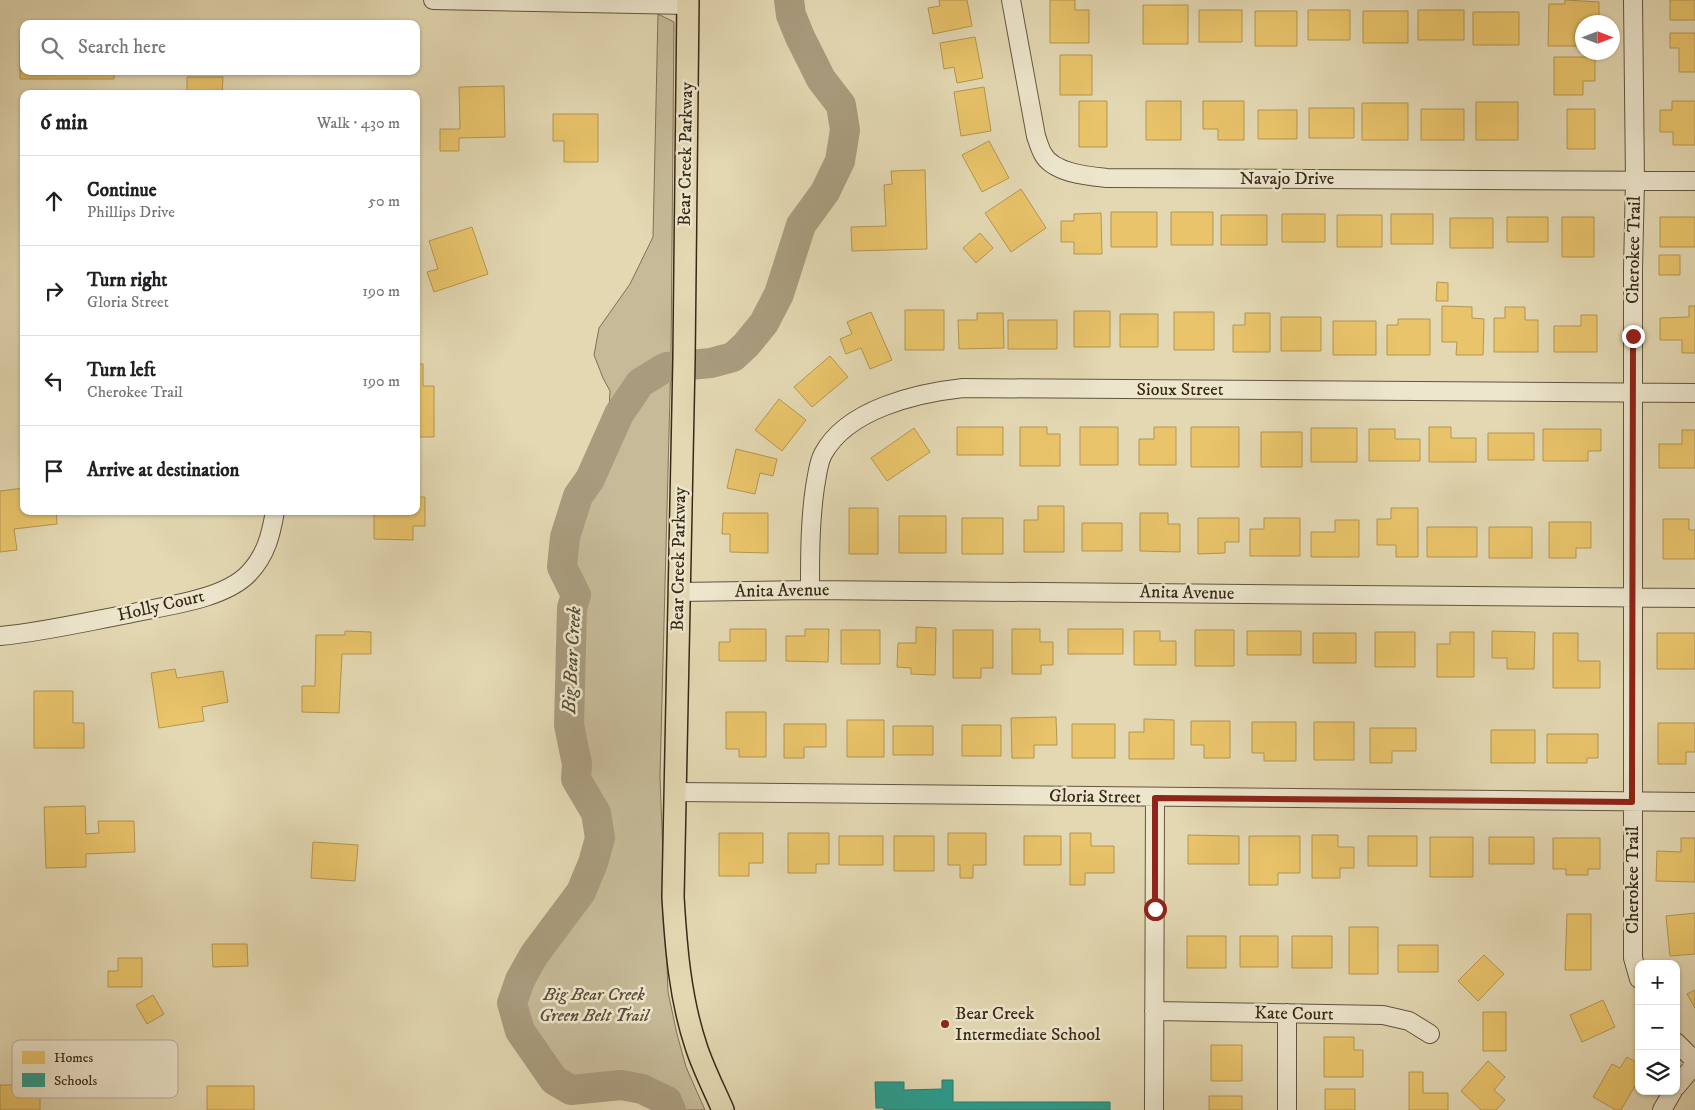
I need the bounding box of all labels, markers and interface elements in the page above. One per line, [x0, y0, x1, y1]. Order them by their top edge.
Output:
north arrow [1575, 15, 1620, 60]
search box [20, 20, 420, 75]
icon: search [38, 34, 66, 62]
text: Search here [78, 36, 166, 59]
street label: Bear Creek Parkway [674, 81, 698, 226]
text: 6 min [40, 110, 88, 136]
text: Walk · 430 m [317, 113, 400, 133]
street label: Navajo Drive [1240, 168, 1334, 190]
text: Continue [87, 179, 157, 202]
icon: ahead [40, 187, 68, 215]
text: 50 m [368, 191, 400, 211]
street label: Cherokee Trail [1622, 195, 1646, 304]
text: Phillips Drive [87, 202, 175, 222]
text: Turn right [87, 269, 167, 292]
icon: right [40, 277, 68, 305]
text: 190 m [362, 281, 400, 301]
text: Gloria Street [87, 292, 169, 312]
route end [1622, 325, 1645, 348]
text: Turn left [87, 359, 156, 382]
icon: left [40, 367, 68, 395]
text: 190 m [362, 371, 400, 391]
street label: Sioux Street [1137, 379, 1224, 401]
text: Cherokee Trail [87, 382, 183, 402]
icon: arrive [40, 457, 68, 485]
text: Arrive at destination [87, 459, 239, 482]
street label: Bear Creek Parkway [667, 486, 691, 631]
street label: Anita Avenue [735, 579, 829, 603]
street label: Anita Avenue [1140, 581, 1234, 605]
street label: Holly Court [115, 585, 207, 627]
water label: Big Bear Creek [558, 606, 586, 715]
street label: Gloria Street [1049, 785, 1141, 809]
street label: Cherokee Trail [1622, 825, 1644, 934]
route start [1144, 898, 1167, 921]
map controls [1635, 960, 1680, 1095]
button: + [1635, 960, 1680, 1005]
park label: Big Bear Creek Green Belt Trail [539, 984, 651, 1027]
street label: Kate Court [1254, 1002, 1334, 1026]
place label: Bear Creek Intermediate School [955, 1003, 1101, 1046]
button: − [1635, 1005, 1680, 1050]
marker: Bear Creek Intermediate School [939, 1018, 951, 1030]
legend [12, 1040, 178, 1098]
text: Homes [54, 1049, 94, 1067]
button: layers [1635, 1050, 1680, 1095]
text: Schools [54, 1072, 97, 1090]

